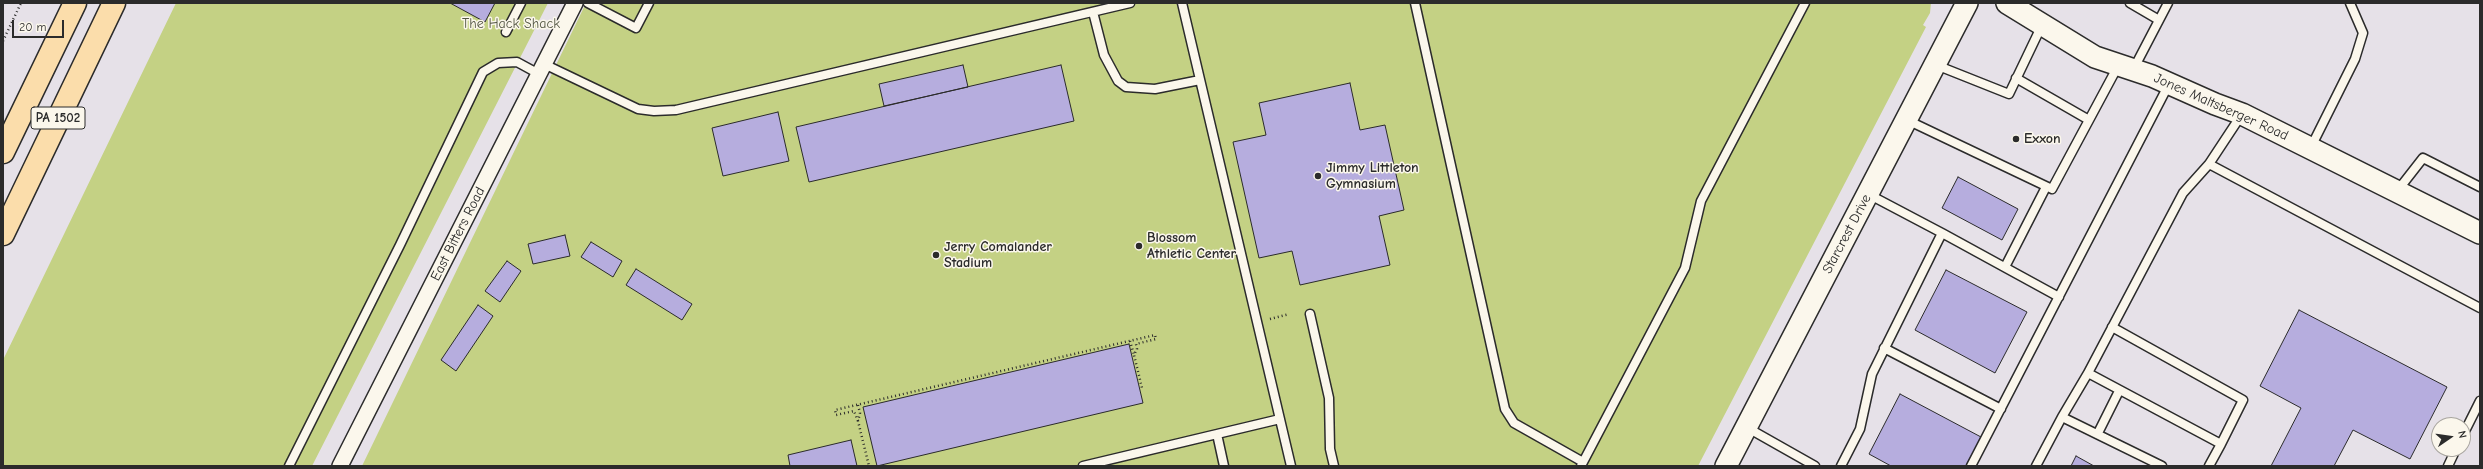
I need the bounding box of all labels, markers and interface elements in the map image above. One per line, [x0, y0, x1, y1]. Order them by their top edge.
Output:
scale bar [14, 12, 66, 38]
park label: The Hack Shack [462, 16, 560, 32]
text: 20 m [19, 20, 47, 34]
street label: Jones Maltsberger Road [2151, 70, 2291, 144]
road number: PA 1502 [31, 107, 85, 129]
place label: Exxon [2024, 131, 2061, 147]
marker: Exxon [2011, 134, 2021, 144]
place label: Jimmy Littleton Gymnasium [1326, 160, 1419, 192]
marker: Jimmy Littleton Gymnasium [1313, 171, 1323, 181]
street label: East Bitters Road [427, 184, 489, 284]
street label: Starcrest Drive [1819, 191, 1875, 277]
place label: Blossom Athletic Center [1147, 230, 1236, 262]
place label: Jerry Comalander Stadium [944, 239, 1052, 272]
marker: Blossom Athletic Center [1134, 241, 1144, 251]
marker: Jerry Comalander Stadium [931, 250, 941, 260]
north arrow [2431, 417, 2471, 457]
text: N [2455, 429, 2469, 439]

